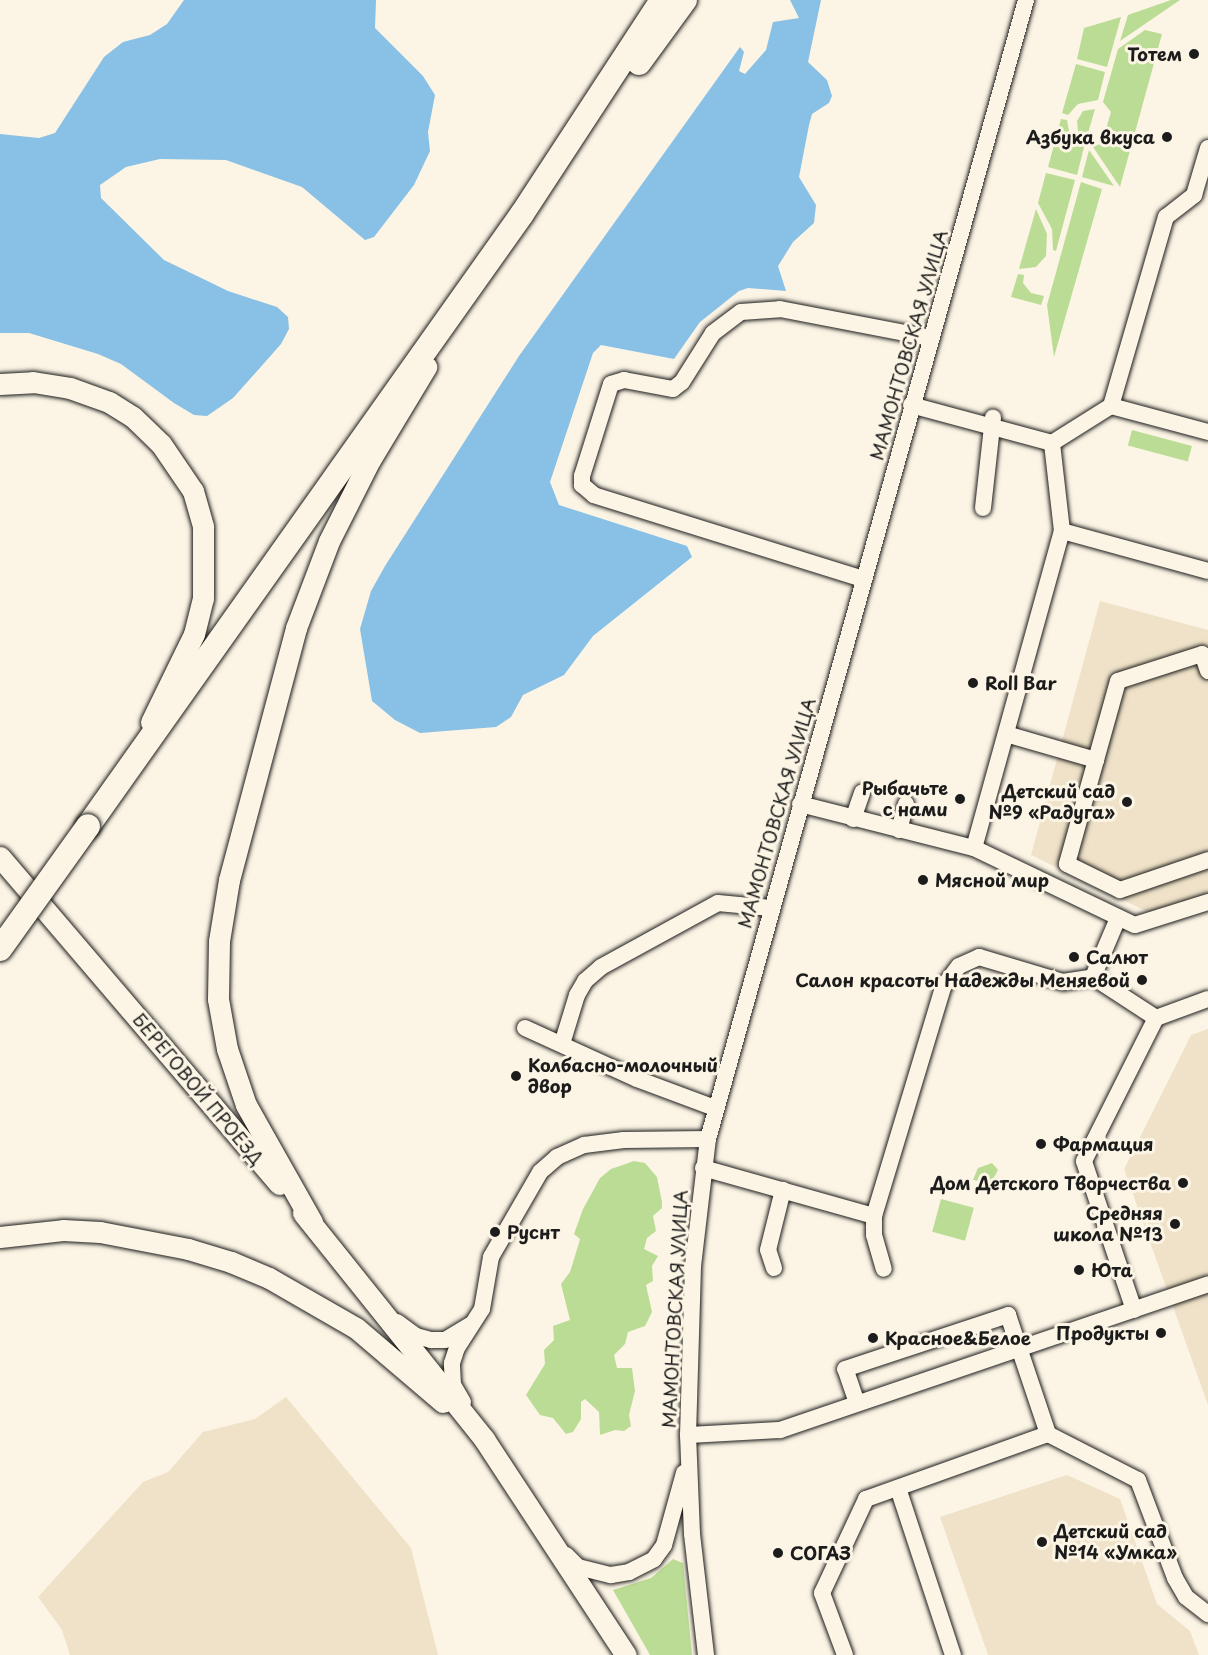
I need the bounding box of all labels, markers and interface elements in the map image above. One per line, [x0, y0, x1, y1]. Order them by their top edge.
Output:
place label: Тотем [1127, 43, 1182, 65]
marker: Тотем [1187, 47, 1201, 61]
place label: Азбука вкуса [1024, 126, 1155, 148]
marker: Азбука вкуса [1160, 130, 1174, 144]
street label: МАМОНТОВСКАЯ УЛИЦА [866, 227, 952, 463]
place label: Roll Bar [985, 672, 1058, 694]
marker: Roll Bar [966, 676, 980, 690]
street label: МАМОНТОВСКАЯ УЛИЦА [734, 695, 820, 931]
place label: Рыбачьте с нами [862, 778, 948, 820]
place label: Детский сад №9 «Радуга» [988, 781, 1115, 824]
marker: Рыбачьте с нами [953, 792, 967, 806]
marker: Детский сад №9 «Радуга» [1120, 795, 1134, 809]
place label: Мясной мир [935, 869, 1050, 891]
marker: Мясной мир [916, 873, 930, 887]
place label: Салют [1086, 946, 1148, 968]
marker: Салют [1067, 950, 1081, 964]
place label: Салон красоты Надежды Меняевой [796, 969, 1130, 991]
marker: Салон красоты Надежды Меняевой [1135, 973, 1149, 987]
street label: БЕРЕГОВОЙ ПРОЕЗД [128, 1009, 268, 1169]
place label: Колбасно-молочный двор [528, 1055, 718, 1098]
marker: Колбасно-молочный двор [509, 1069, 523, 1083]
place label: Фармация [1053, 1133, 1153, 1155]
marker: Фармация [1034, 1137, 1048, 1151]
place label: Дом Детского Творчества [929, 1172, 1171, 1194]
marker: Дом Детского Творчества [1176, 1176, 1190, 1190]
street label: МАМОНТОВСКАЯ УЛИЦА [658, 1189, 692, 1429]
place label: Средняя школа №13 [1052, 1203, 1163, 1246]
marker: Средняя школа №13 [1168, 1217, 1182, 1231]
place label: Руснт [507, 1221, 560, 1243]
marker: Руснт [488, 1225, 502, 1239]
place label: Юта [1091, 1259, 1133, 1281]
marker: Юта [1072, 1263, 1086, 1277]
place label: Продукты [1056, 1322, 1149, 1344]
marker: Продукты [1154, 1326, 1168, 1340]
place label: Красное&Белое [885, 1327, 1031, 1349]
marker: Красное&Белое [866, 1331, 880, 1345]
place label: Детский сад №14 «Умка» [1054, 1521, 1177, 1564]
marker: Детский сад №14 «Умка» [1035, 1535, 1049, 1549]
place label: СОГАЗ [790, 1542, 851, 1564]
marker: СОГАЗ [771, 1546, 785, 1560]

